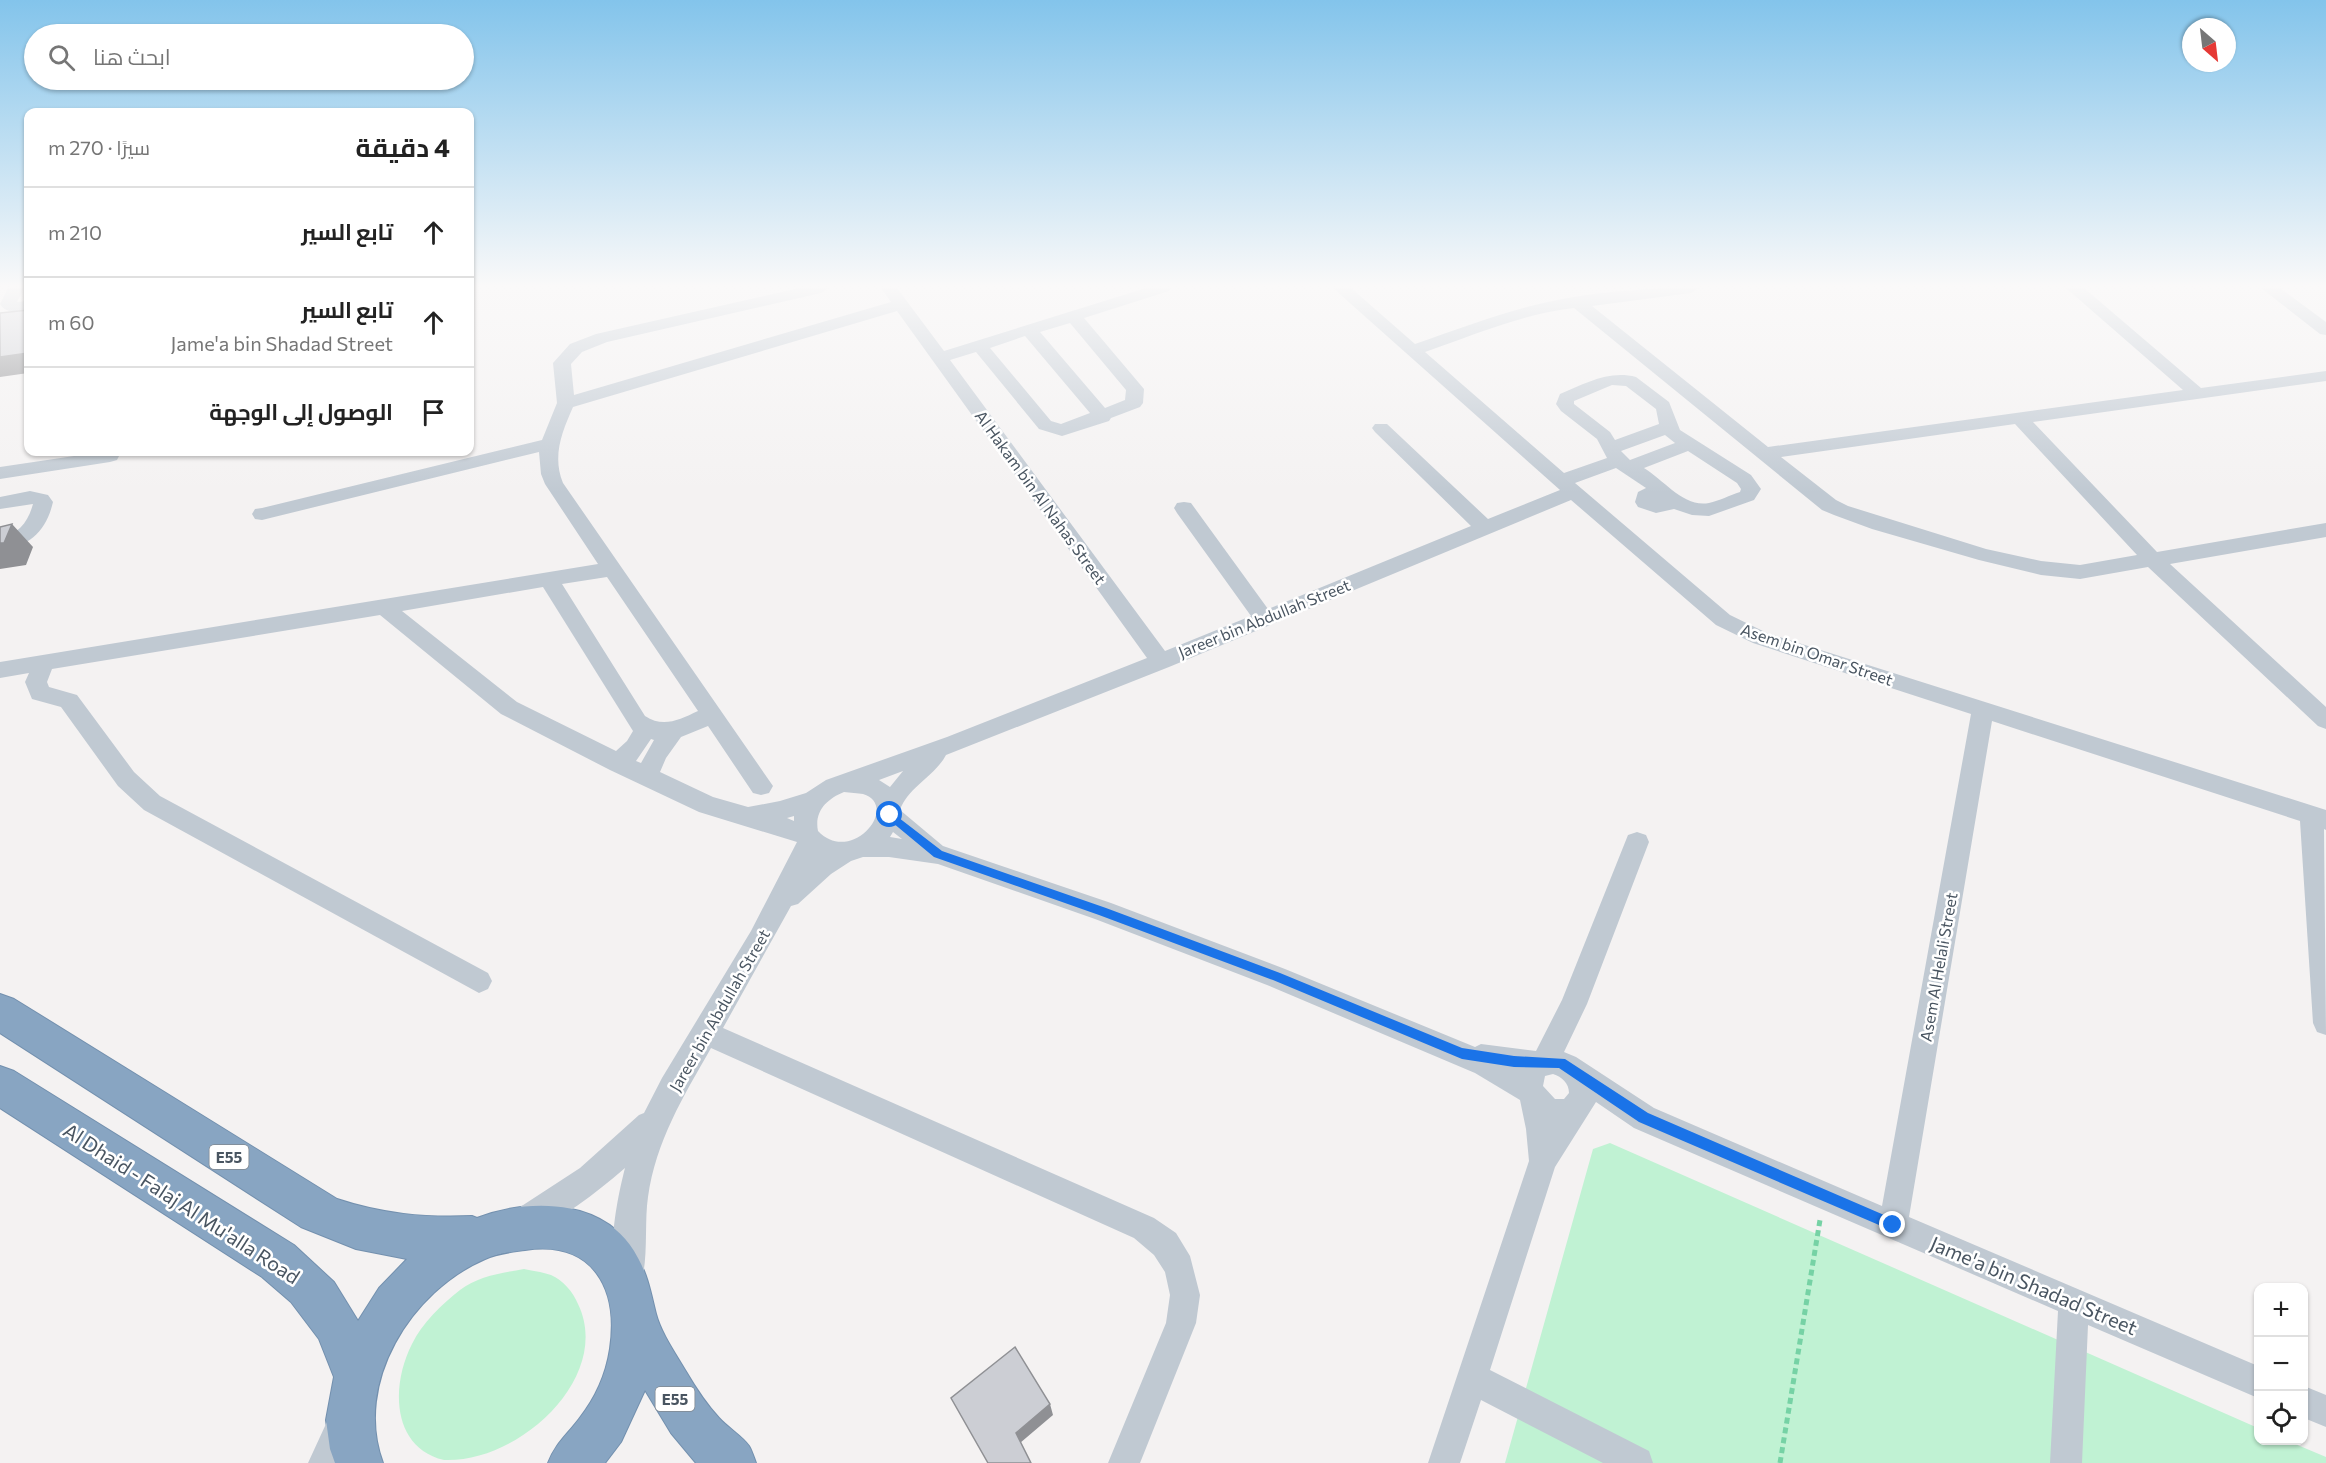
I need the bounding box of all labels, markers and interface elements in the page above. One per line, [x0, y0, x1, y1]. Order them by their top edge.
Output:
north arrow [2182, 18, 2236, 72]
search box [24, 24, 474, 90]
icon: search [45, 41, 78, 74]
text: ابحث هنا [93, 43, 171, 70]
text: 4 دقيقة [356, 131, 450, 162]
text: سيرًا · 270 m [48, 135, 150, 159]
icon: ahead [417, 216, 450, 249]
text: تابع السير [301, 218, 393, 245]
text: 210 m [48, 220, 102, 244]
text: تابع السير [301, 296, 393, 323]
icon: ahead [417, 306, 450, 339]
text: 60 m [48, 310, 95, 334]
text: Jame'a bin Shadad Street [171, 331, 393, 355]
icon: arrive [417, 396, 450, 429]
text: الوصول إلى الوجهة [209, 398, 393, 425]
street label: Al Hakam bin Al Nahas Street [972, 406, 1111, 588]
street label: Jareer bin Abdullah Street [1175, 575, 1353, 661]
street label: Asem bin Omar Street [1738, 619, 1896, 689]
route start [876, 801, 902, 827]
street label: Asem Al Helali Street [1916, 890, 1961, 1043]
street label: Jareer bin Abdullah Street [665, 925, 773, 1094]
street label: Al Dhaid - Falaj Al Mu'alla Road [59, 1118, 305, 1288]
road number: E55 [210, 1145, 248, 1169]
route end [1879, 1211, 1905, 1237]
street label: Jame'a bin Shadad Street [1927, 1230, 2141, 1340]
map controls [2254, 1283, 2308, 1445]
button: + [2254, 1283, 2308, 1337]
button: − [2254, 1337, 2308, 1391]
road number: E55 [656, 1387, 694, 1411]
button: locate [2254, 1391, 2308, 1445]

